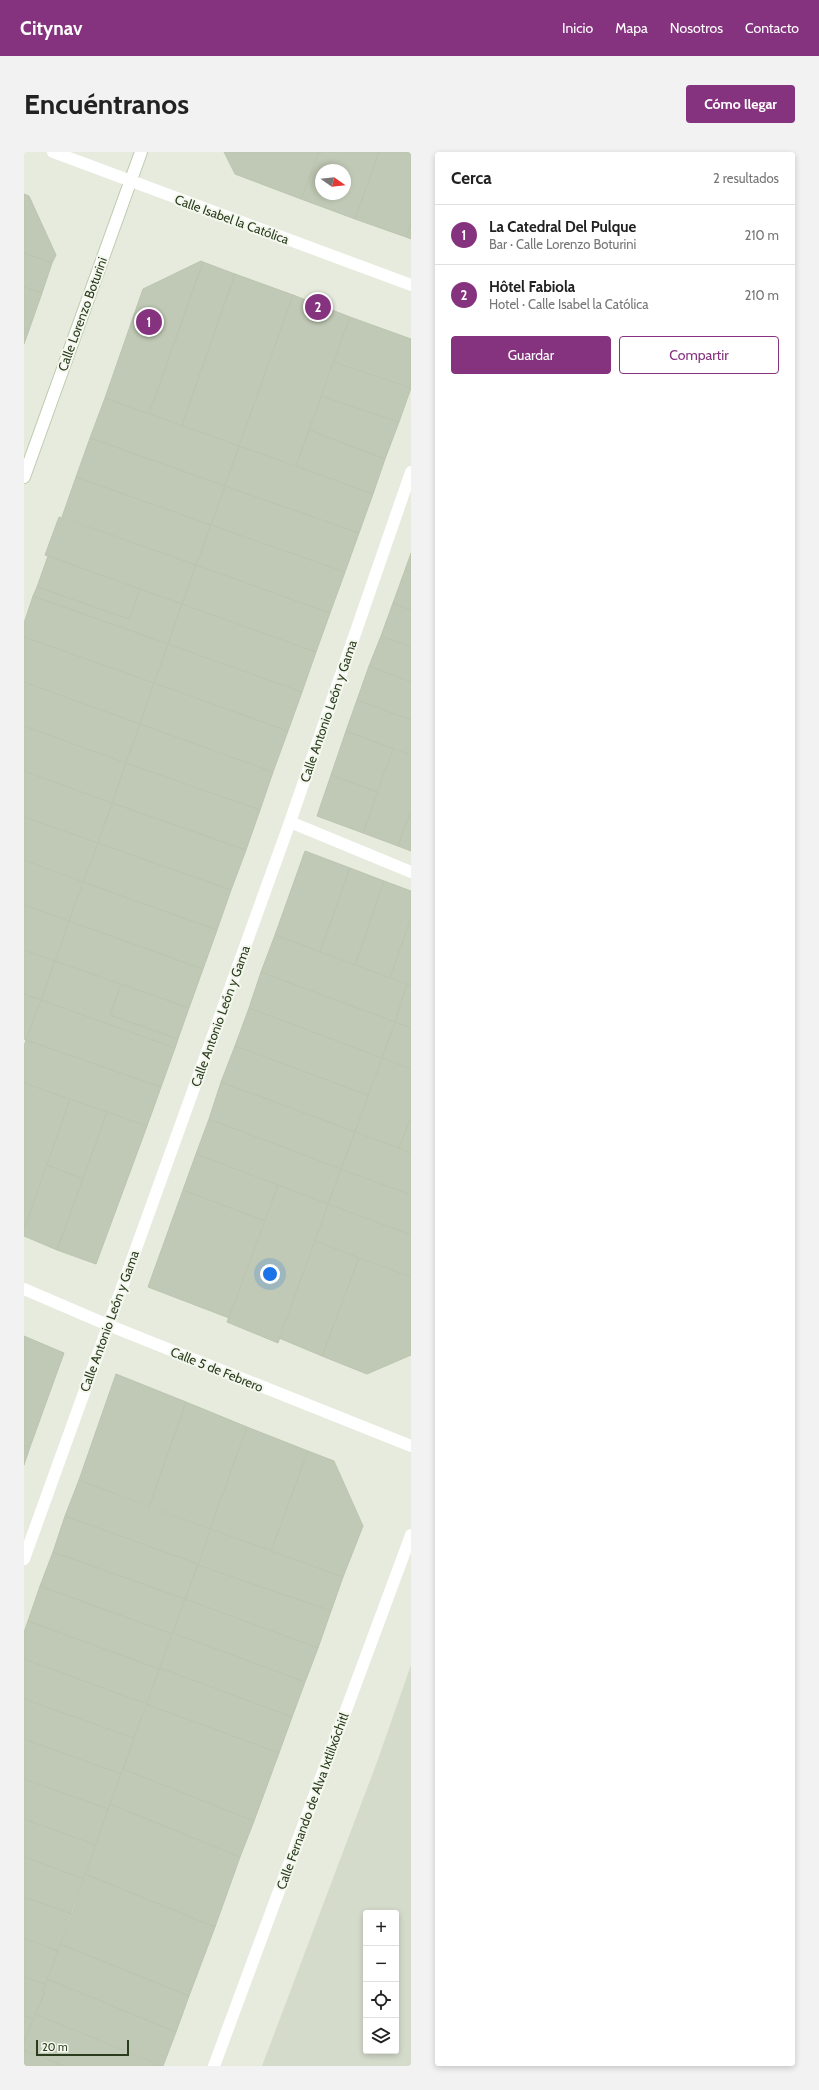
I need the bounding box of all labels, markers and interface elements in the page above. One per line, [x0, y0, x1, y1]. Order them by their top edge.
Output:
text: Citynav [20, 17, 82, 40]
text: Inicio [562, 19, 593, 37]
text: Mapa [615, 19, 648, 37]
text: Nosotros [670, 19, 723, 37]
text: Contacto [745, 19, 799, 37]
button: Cómo llegar [686, 85, 795, 123]
text: Encuéntranos [24, 87, 189, 121]
north arrow [315, 164, 351, 200]
text: Cerca [451, 168, 492, 188]
text: 2 resultados [713, 170, 779, 186]
street label: Calle Isabel la Católica [173, 191, 292, 247]
text: La Catedral Del Pulque [489, 218, 636, 236]
text: 1 [462, 227, 466, 243]
text: 210 m [745, 227, 779, 243]
text: Bar · Calle Lorenzo Boturini [489, 236, 636, 252]
street label: Calle Lorenzo Boturini [54, 255, 110, 373]
text: Hôtel Fabiola [489, 278, 575, 296]
text: 2 [461, 287, 467, 303]
text: 210 m [745, 287, 779, 303]
pin: 2 [305, 292, 331, 322]
text: Hotel · Calle Isabel la Católica [489, 296, 648, 312]
pin: 1 [136, 307, 162, 337]
button: Guardar [451, 336, 611, 374]
button: Compartir [619, 336, 779, 374]
street label: Calle Antonio León y Gama [296, 637, 360, 784]
street label: Calle Antonio León y Gama [187, 942, 253, 1089]
street label: Calle Antonio León y Gama [76, 1247, 142, 1394]
your location [260, 1264, 280, 1284]
street label: Calle 5 de Febrero [168, 1343, 266, 1395]
street label: Calle Fernando de Alva Ixtlilxóchitl [272, 1710, 352, 1892]
map controls [363, 1910, 399, 2054]
button: + [363, 1910, 399, 1946]
button: − [363, 1946, 399, 1982]
button: locate [363, 1982, 399, 2018]
button: layers [363, 2018, 399, 2054]
scale bar [36, 2038, 129, 2057]
text: 20 m [42, 2040, 68, 2054]

